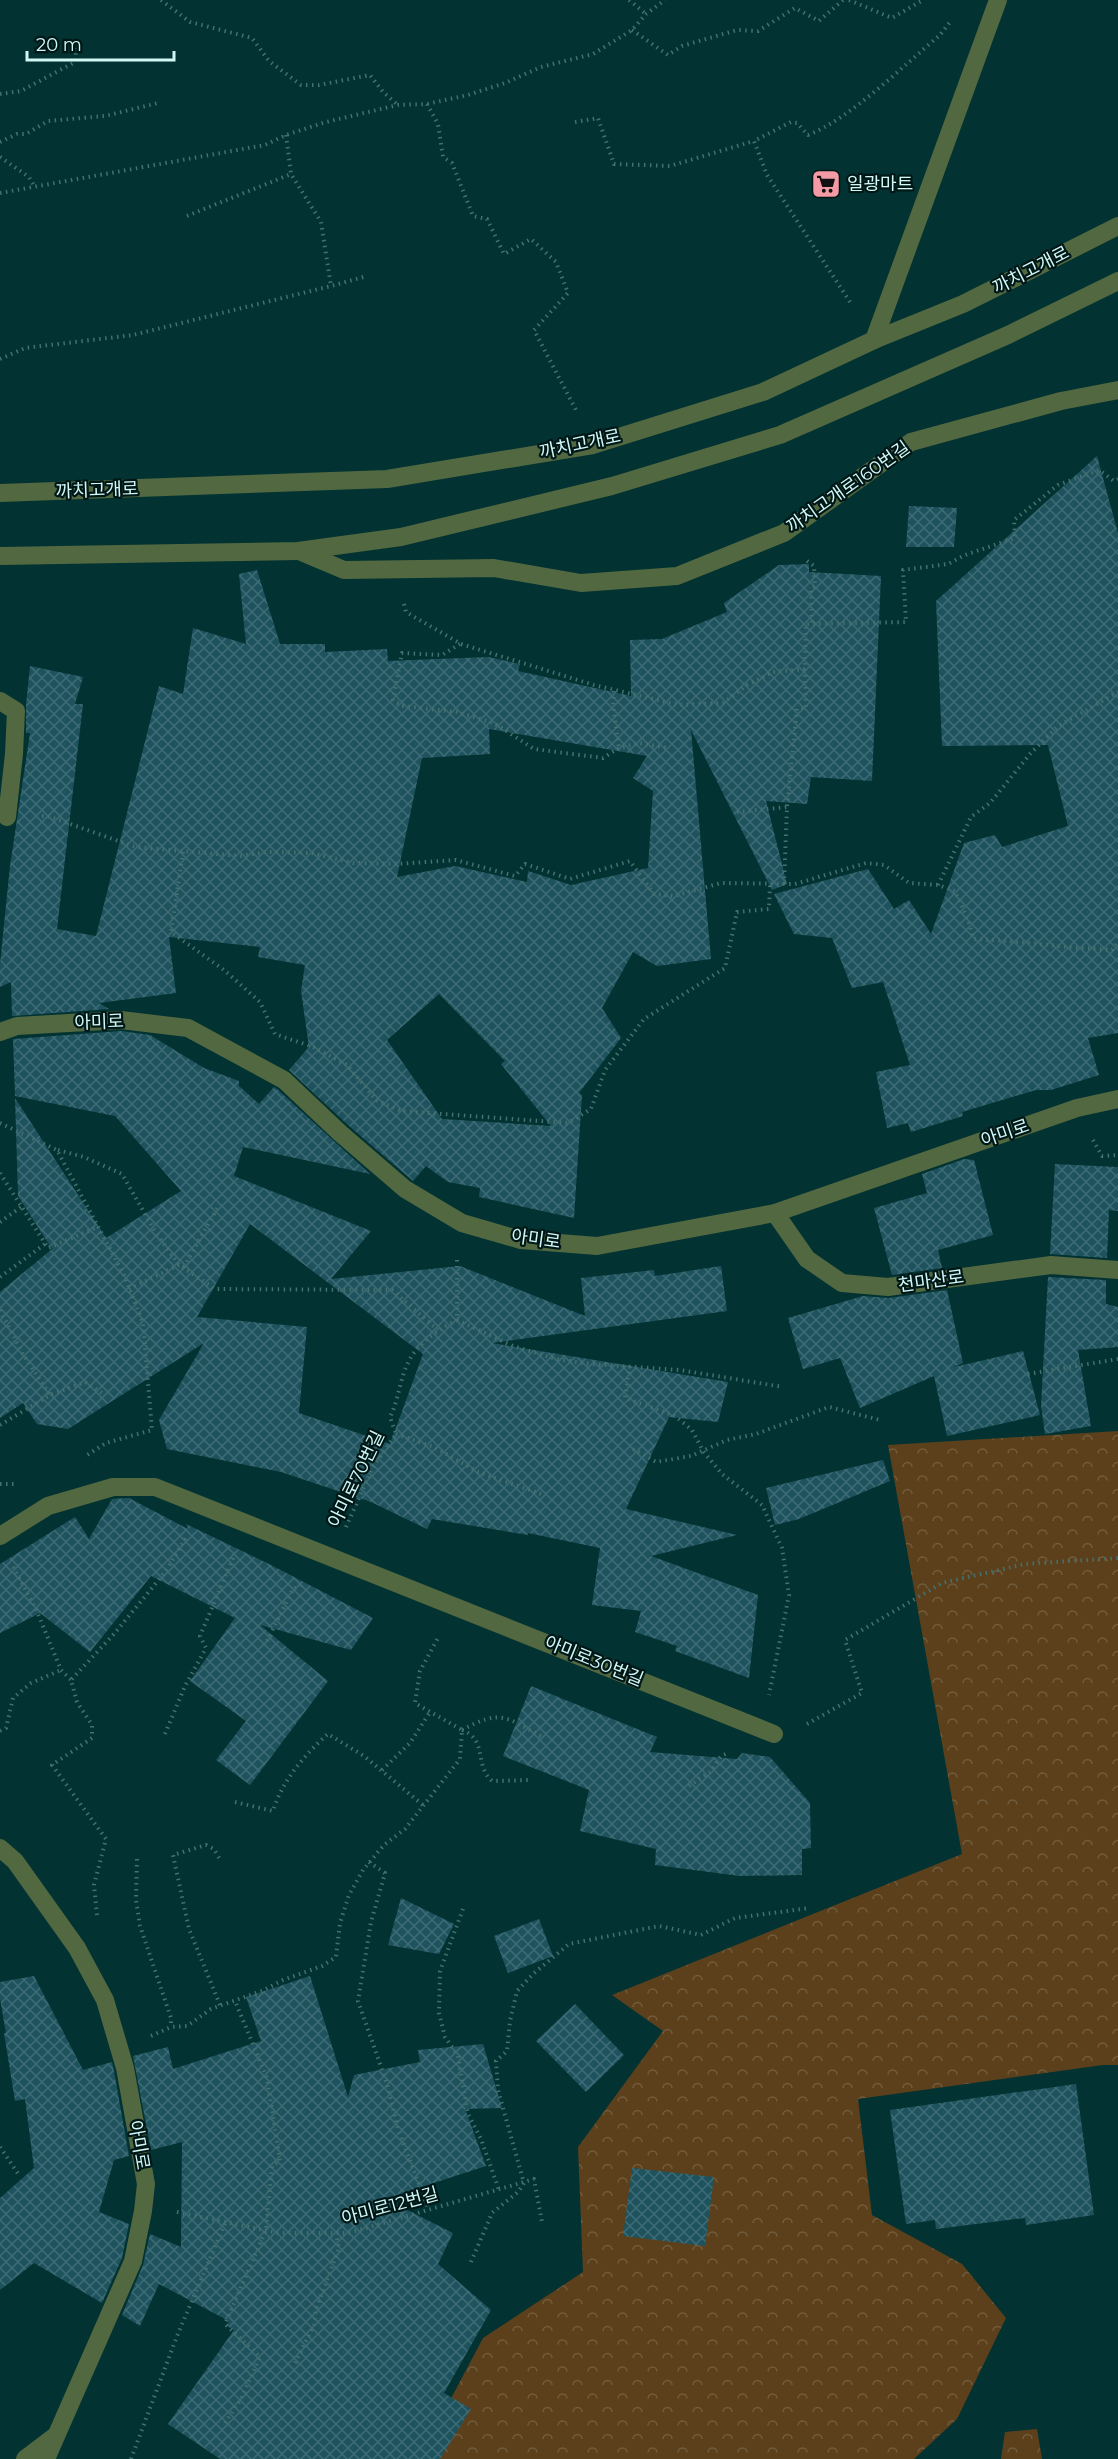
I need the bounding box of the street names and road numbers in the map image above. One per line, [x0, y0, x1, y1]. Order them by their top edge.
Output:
street label: 까치고개로 [989, 241, 1073, 299]
street label: 까치고개로 [537, 425, 623, 463]
street label: 까치고개로160번길 [782, 436, 914, 538]
street label: 까치고개로 [55, 478, 139, 502]
street label: 아미로 [74, 1010, 124, 1034]
street label: 아미로 [978, 1115, 1032, 1151]
street label: 아미로 [510, 1225, 562, 1253]
street label: 천마산로 [897, 1265, 965, 1297]
street label: 아미로70번길 [323, 1427, 389, 1531]
street label: 아미로30번길 [541, 1631, 647, 1691]
street label: 아미로 [124, 2119, 154, 2171]
street label: 아미로12번길 [339, 2182, 441, 2230]

